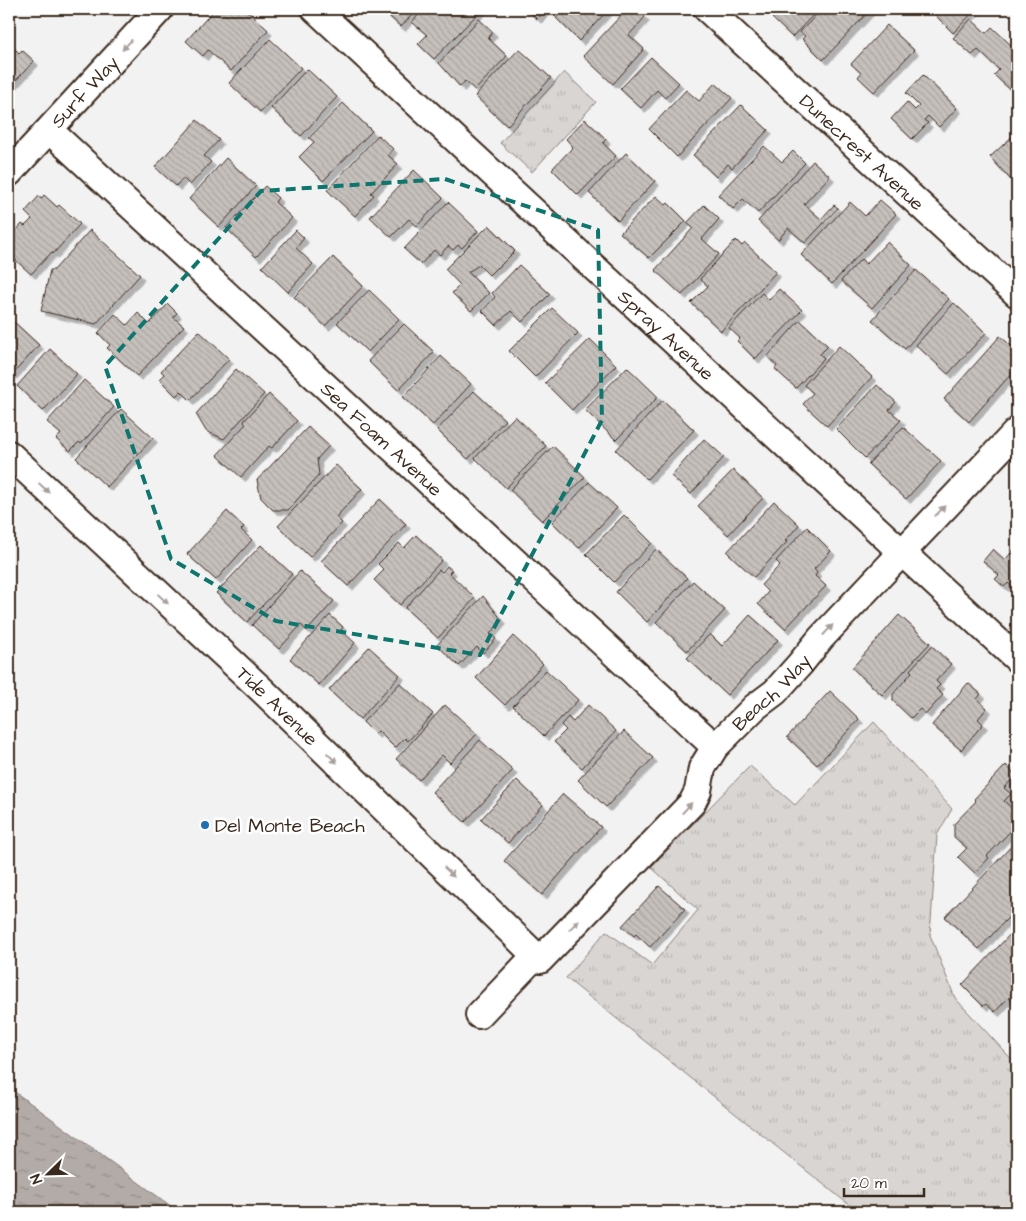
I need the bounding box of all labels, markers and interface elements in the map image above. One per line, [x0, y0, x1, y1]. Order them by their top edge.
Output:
one-way arrow [121, 38, 133, 50]
street label: Surf Way [45, 50, 127, 134]
street label: Dunecrest Avenue [793, 88, 930, 217]
street label: Spray Avenue [611, 284, 720, 387]
street label: Sea Foam Avenue [314, 376, 448, 503]
one-way arrow [38, 482, 50, 494]
one-way arrow [934, 506, 946, 518]
one-way arrow [157, 593, 169, 605]
one-way arrow [822, 624, 834, 636]
street label: Beach Way [726, 649, 819, 738]
street label: Tide Avenue [230, 661, 324, 752]
one-way arrow [326, 752, 338, 764]
one-way arrow [681, 803, 693, 815]
place label: Del Monte Beach [215, 813, 365, 840]
marker: Del Monte Beach [199, 819, 211, 831]
one-way arrow [442, 866, 454, 878]
one-way arrow [568, 920, 580, 932]
north arrow [22, 1148, 72, 1198]
scale bar [844, 1166, 924, 1198]
text: N [26, 1171, 48, 1187]
text: 20 m [851, 1173, 887, 1194]

